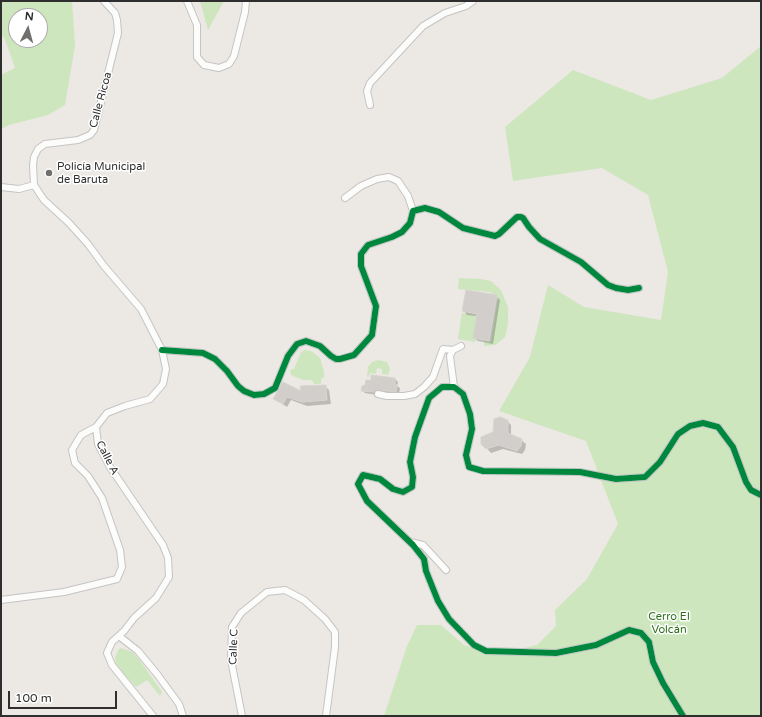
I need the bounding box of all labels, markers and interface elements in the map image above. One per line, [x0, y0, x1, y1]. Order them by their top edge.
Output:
north arrow [8, 8, 48, 48]
text: N [24, 10, 34, 23]
street label: Calle Ricoa [87, 70, 115, 130]
place label: Policía Municipal de Baruta [57, 160, 145, 186]
marker: Policía Municipal de Baruta [44, 168, 54, 178]
street label: Calle A [93, 439, 121, 477]
park label: Cerro El Volcán [648, 610, 690, 636]
street label: Calle C [227, 629, 241, 665]
scale bar [10, 683, 119, 709]
text: 100 m [15, 691, 52, 705]

